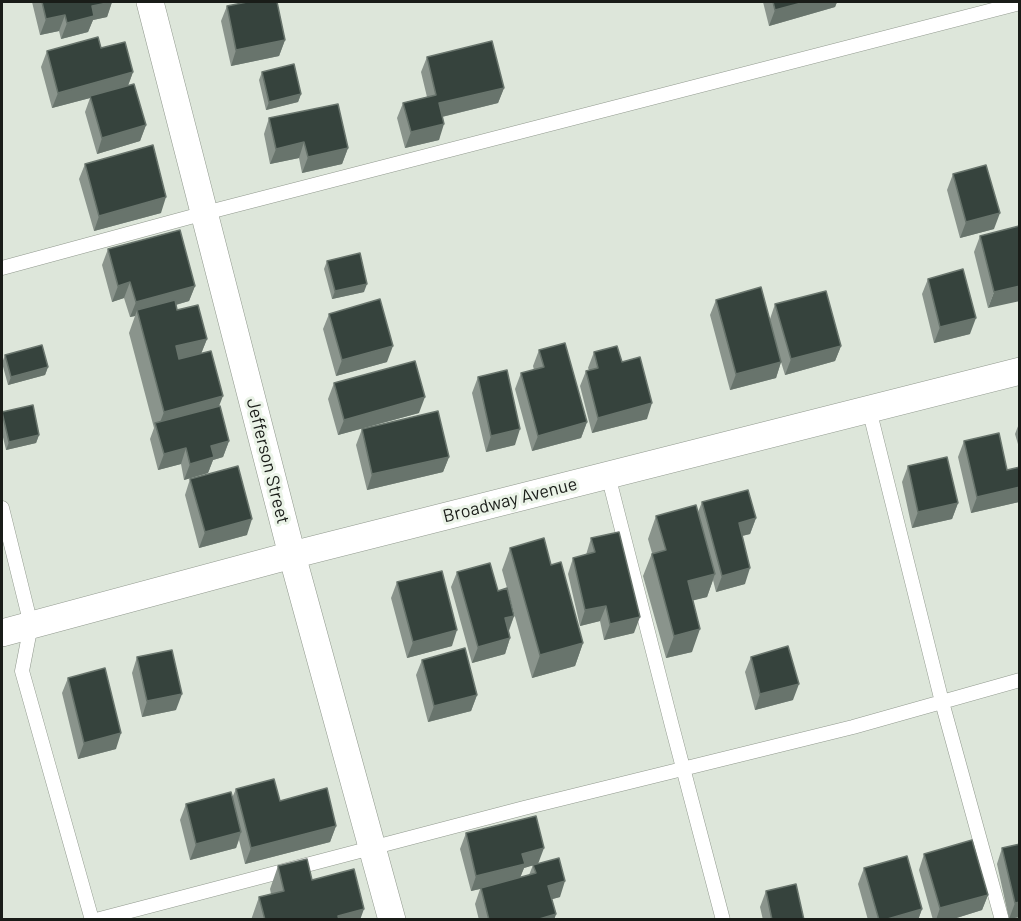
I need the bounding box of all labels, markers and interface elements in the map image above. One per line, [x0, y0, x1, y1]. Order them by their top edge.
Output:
street label: Jefferson Street [242, 396, 294, 526]
street label: Broadway Avenue [441, 473, 579, 527]

